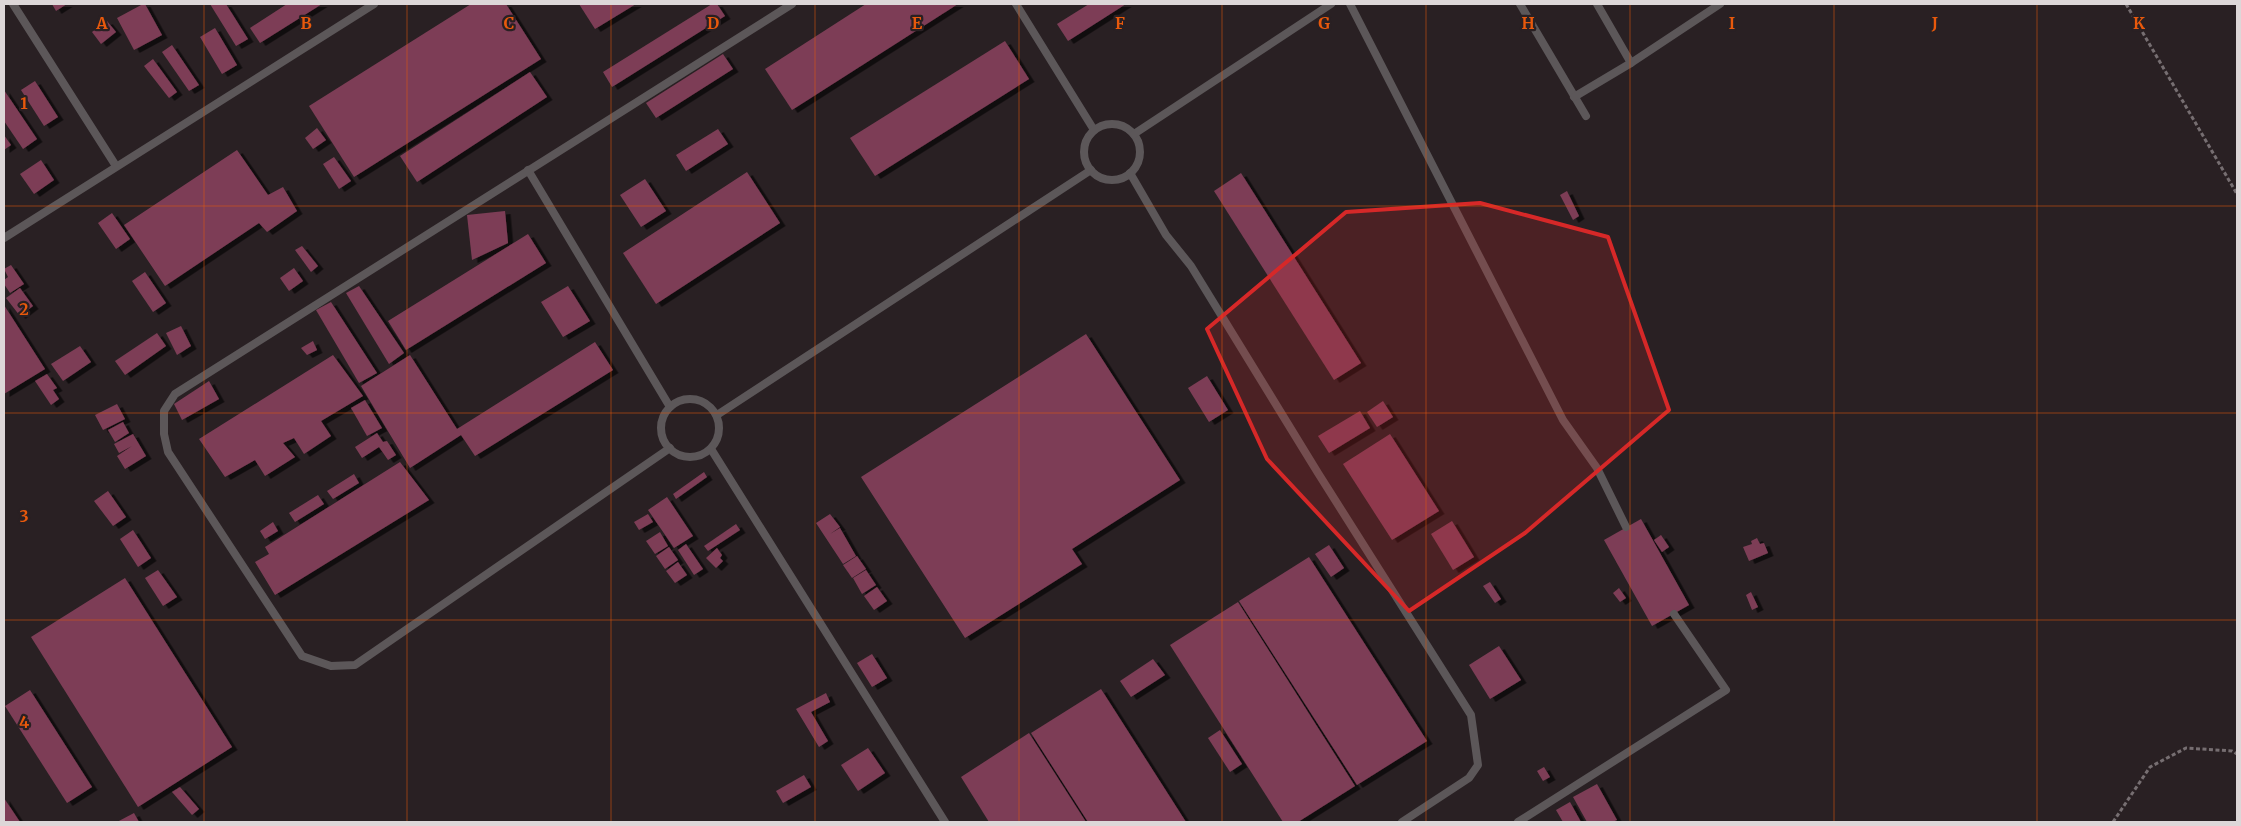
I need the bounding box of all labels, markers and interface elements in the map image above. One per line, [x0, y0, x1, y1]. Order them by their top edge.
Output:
text: A [95, 13, 108, 33]
text: B [300, 13, 312, 33]
text: C [504, 13, 514, 33]
text: D [707, 13, 719, 33]
text: E [912, 13, 923, 33]
text: F [1115, 13, 1125, 33]
text: G [1318, 13, 1330, 33]
text: H [1521, 13, 1535, 33]
text: I [1729, 13, 1735, 33]
text: J [1931, 13, 1938, 33]
text: K [2133, 13, 2145, 33]
text: 1 [20, 93, 28, 113]
text: 2 [19, 299, 29, 319]
text: 3 [19, 506, 29, 526]
text: 4 [19, 712, 29, 732]

